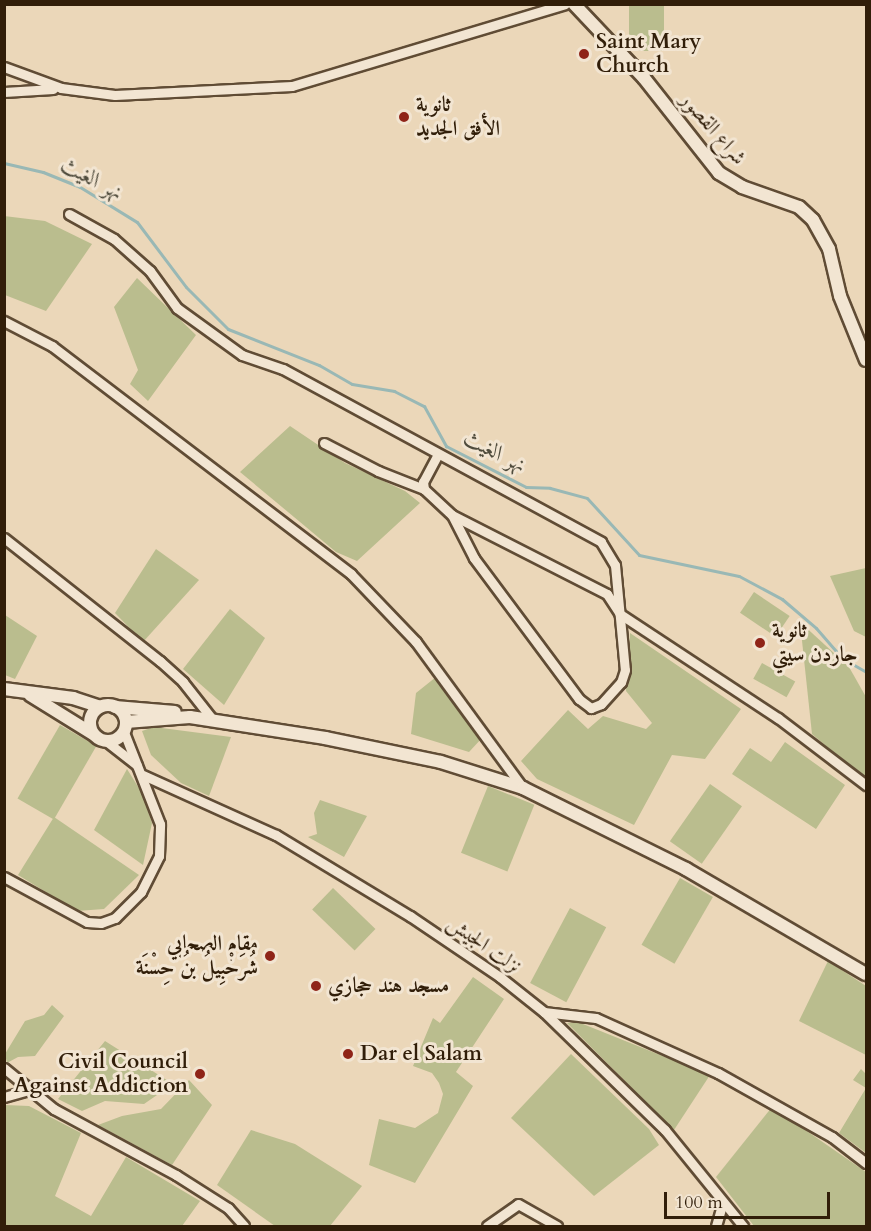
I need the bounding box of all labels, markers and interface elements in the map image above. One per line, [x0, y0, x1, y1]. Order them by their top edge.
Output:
place label: Saint Mary Church [596, 29, 701, 79]
marker: Saint Mary Church [577, 47, 591, 61]
street label: شراع القصور [675, 88, 751, 170]
place label: ثانوية الأفق الجديد [416, 92, 500, 142]
marker: ثانوية الأفق الجديد [397, 110, 411, 124]
water label: نهر الغيث [56, 152, 128, 206]
water label: نهر الغيث [459, 425, 531, 479]
place label: ثانوية جاردن سيتي [772, 618, 857, 668]
marker: ثانوية جاردن سيتي [753, 636, 767, 650]
street label: نزلت الجيش [442, 910, 526, 980]
place label: مقام الصحابي شُرَحْبِيلُ بنُ حِسْنَة [136, 931, 258, 981]
marker: مقام الصحابي شُرَحْبِيلُ بنُ حِسْنَة [263, 949, 277, 963]
place label: مسجد هند حجازي [328, 973, 449, 999]
marker: مسجد هند حجازي [309, 979, 323, 993]
place label: Dar el Salam [360, 1041, 482, 1067]
marker: Dar el Salam [341, 1047, 355, 1061]
place label: Civil Council Against Addiction [14, 1049, 188, 1099]
marker: Civil Council Against Addiction [193, 1067, 207, 1081]
scale bar [667, 1180, 834, 1218]
text: 100 m [675, 1190, 723, 1215]

